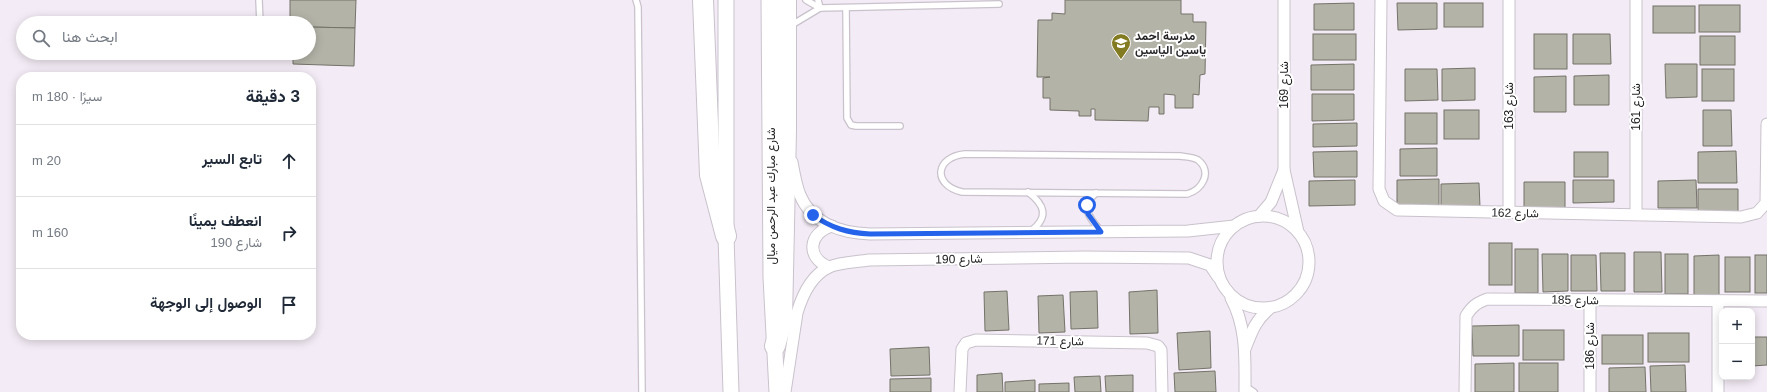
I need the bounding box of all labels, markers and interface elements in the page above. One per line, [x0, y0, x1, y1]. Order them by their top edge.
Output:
search box [16, 16, 316, 60]
icon: search [30, 27, 52, 49]
text: ابحث هنا [62, 28, 118, 45]
place label: مدرسة احمد ياسين الياسين [1135, 29, 1206, 57]
school or university icon: مدرسة احمد ياسين الياسين [1110, 32, 1132, 60]
street label: شارع 169 [1277, 61, 1293, 109]
street label: شارع 163 [1502, 82, 1518, 130]
street label: شارع 161 [1629, 83, 1645, 131]
text: 3 دقيقة [246, 87, 300, 106]
text: سيرًا · 180 m [32, 89, 102, 104]
street label: شارع مبارك عبد الرحمن ميال [764, 128, 780, 264]
text: تابع السير [202, 150, 262, 167]
icon: ahead [278, 150, 300, 172]
text: 20 m [32, 153, 61, 168]
route start [1078, 196, 1096, 214]
route end [804, 206, 822, 224]
street label: شارع 162 [1491, 206, 1539, 222]
text: انعطف يمينًا [189, 212, 262, 229]
icon: right [278, 222, 300, 244]
text: 160 m [32, 225, 68, 240]
text: شارع 190 [211, 235, 262, 250]
street label: شارع 190 [935, 252, 983, 268]
street label: شارع 185 [1551, 293, 1599, 309]
text: الوصول إلى الوجهة [150, 294, 262, 311]
icon: arrive [278, 294, 300, 316]
map controls [1719, 308, 1755, 380]
button: + [1719, 308, 1755, 344]
street label: شارع 186 [1583, 322, 1599, 370]
street label: شارع 171 [1036, 334, 1084, 350]
button: − [1719, 344, 1755, 380]

